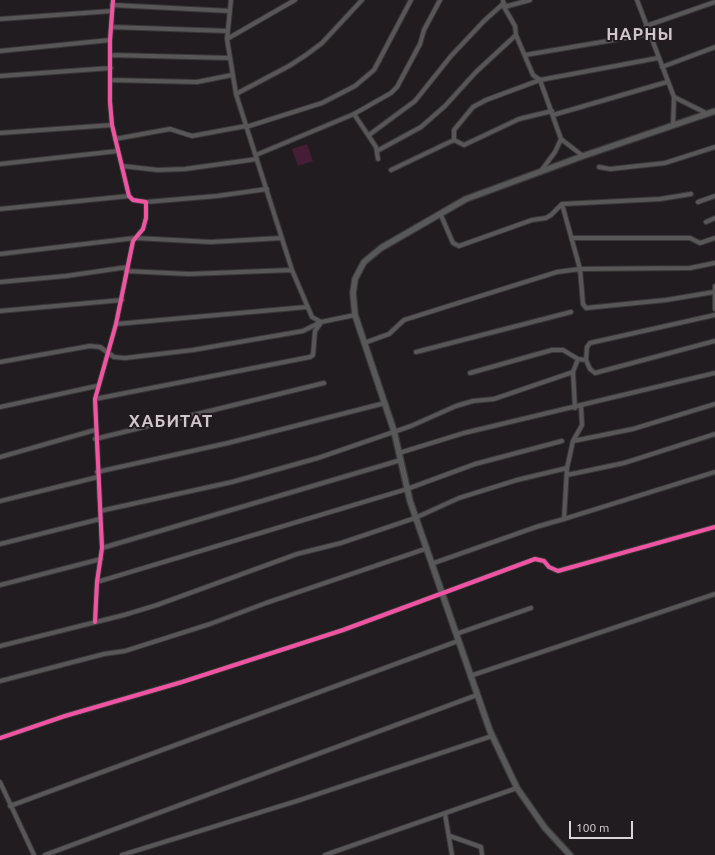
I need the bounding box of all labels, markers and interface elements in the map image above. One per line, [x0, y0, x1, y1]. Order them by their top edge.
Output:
district label: НАРНЫ [606, 24, 674, 44]
district label: ХАБИТАТ [129, 411, 213, 431]
scale bar [571, 813, 635, 839]
text: 100 m [576, 821, 609, 834]

